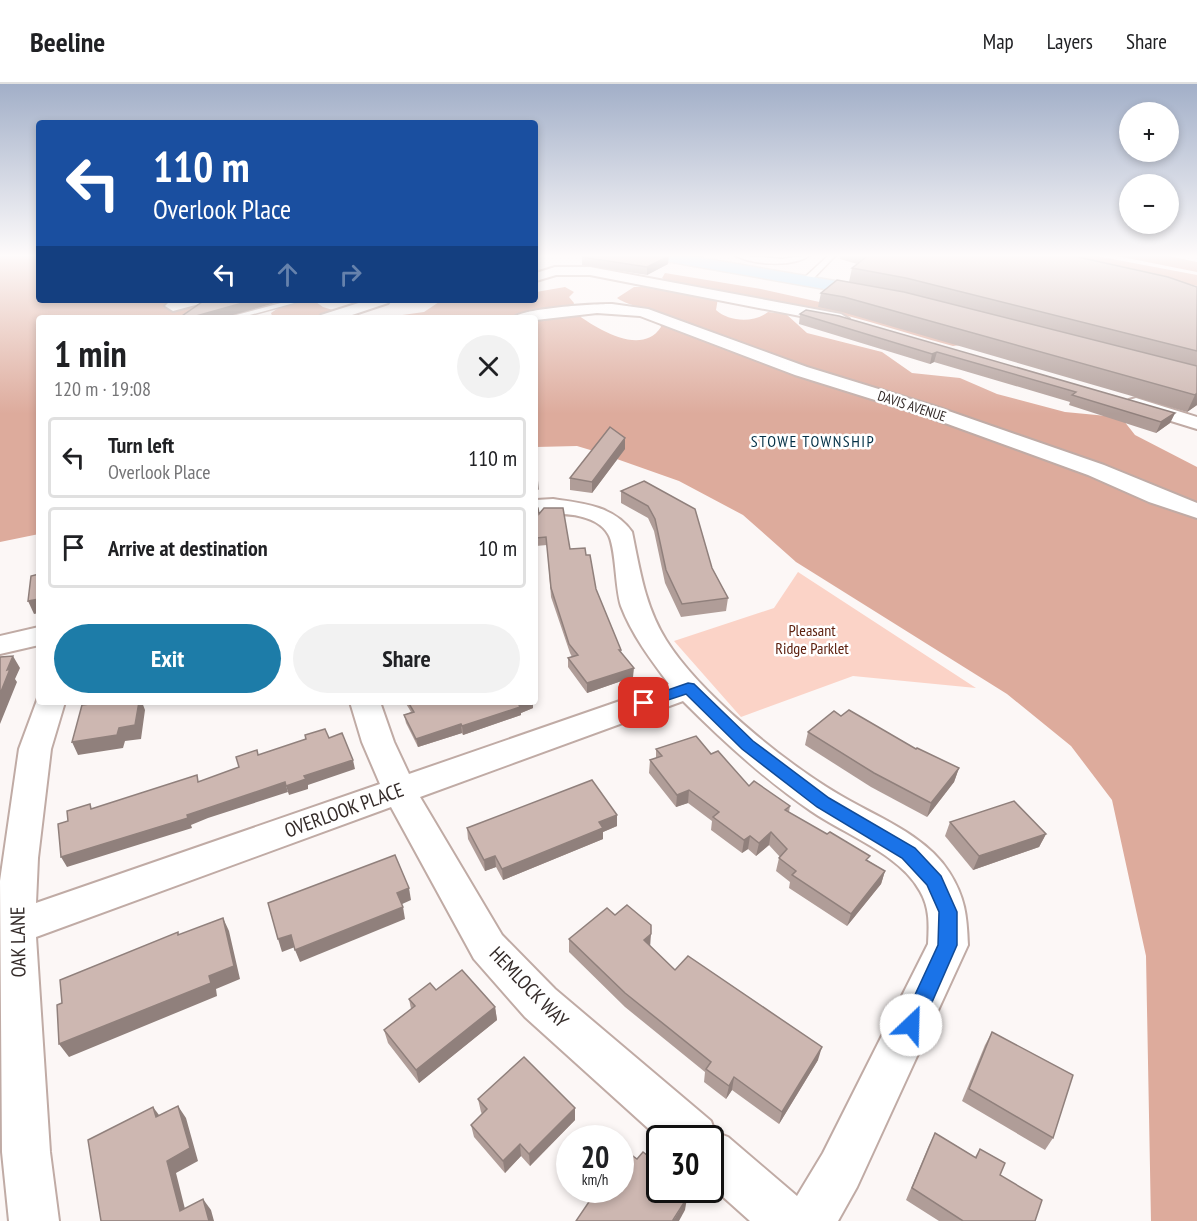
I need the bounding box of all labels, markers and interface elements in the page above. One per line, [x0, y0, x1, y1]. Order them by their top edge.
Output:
text: Beeline [30, 23, 105, 60]
text: Map [983, 28, 1014, 55]
text: Layers [1047, 28, 1093, 55]
text: Share [1126, 28, 1167, 55]
map controls [1119, 102, 1179, 234]
button: + [1119, 102, 1179, 162]
text: 110 m [153, 139, 250, 194]
icon: left [54, 144, 132, 222]
button: − [1119, 174, 1179, 234]
text: Overlook Place [153, 192, 291, 226]
icon: left [208, 258, 241, 291]
icon: ahead [271, 258, 304, 291]
icon: right [334, 258, 367, 291]
text: 1 min [54, 330, 127, 377]
button: close [457, 335, 520, 398]
text: 120 m · 19:08 [54, 376, 151, 402]
street label: DAVIS AVENUE [876, 386, 948, 426]
text: Turn left [108, 431, 174, 459]
district label: STOWE TOWNSHIP [751, 431, 875, 451]
icon: left [57, 441, 90, 474]
text: 110 m [468, 444, 517, 472]
text: Overlook Place [108, 459, 210, 485]
icon: arrive [57, 531, 90, 564]
text: Arrive at destination [108, 534, 268, 562]
text: 10 m [478, 534, 517, 562]
park label: Pleasant Ridge Parklet [775, 620, 849, 658]
button: Exit [54, 624, 281, 693]
button: Share [293, 624, 520, 693]
pin [618, 677, 669, 728]
icon: arrive [627, 686, 660, 719]
street label: OVERLOOK PLACE [281, 776, 407, 844]
street label: OAK LANE [4, 906, 32, 978]
street label: HEMLOCK WAY [484, 941, 574, 1033]
position arrow [879, 993, 943, 1057]
speed limit sign: 30 [646, 1125, 724, 1203]
text: 20 [581, 1137, 609, 1176]
text: km/h [582, 1170, 608, 1189]

